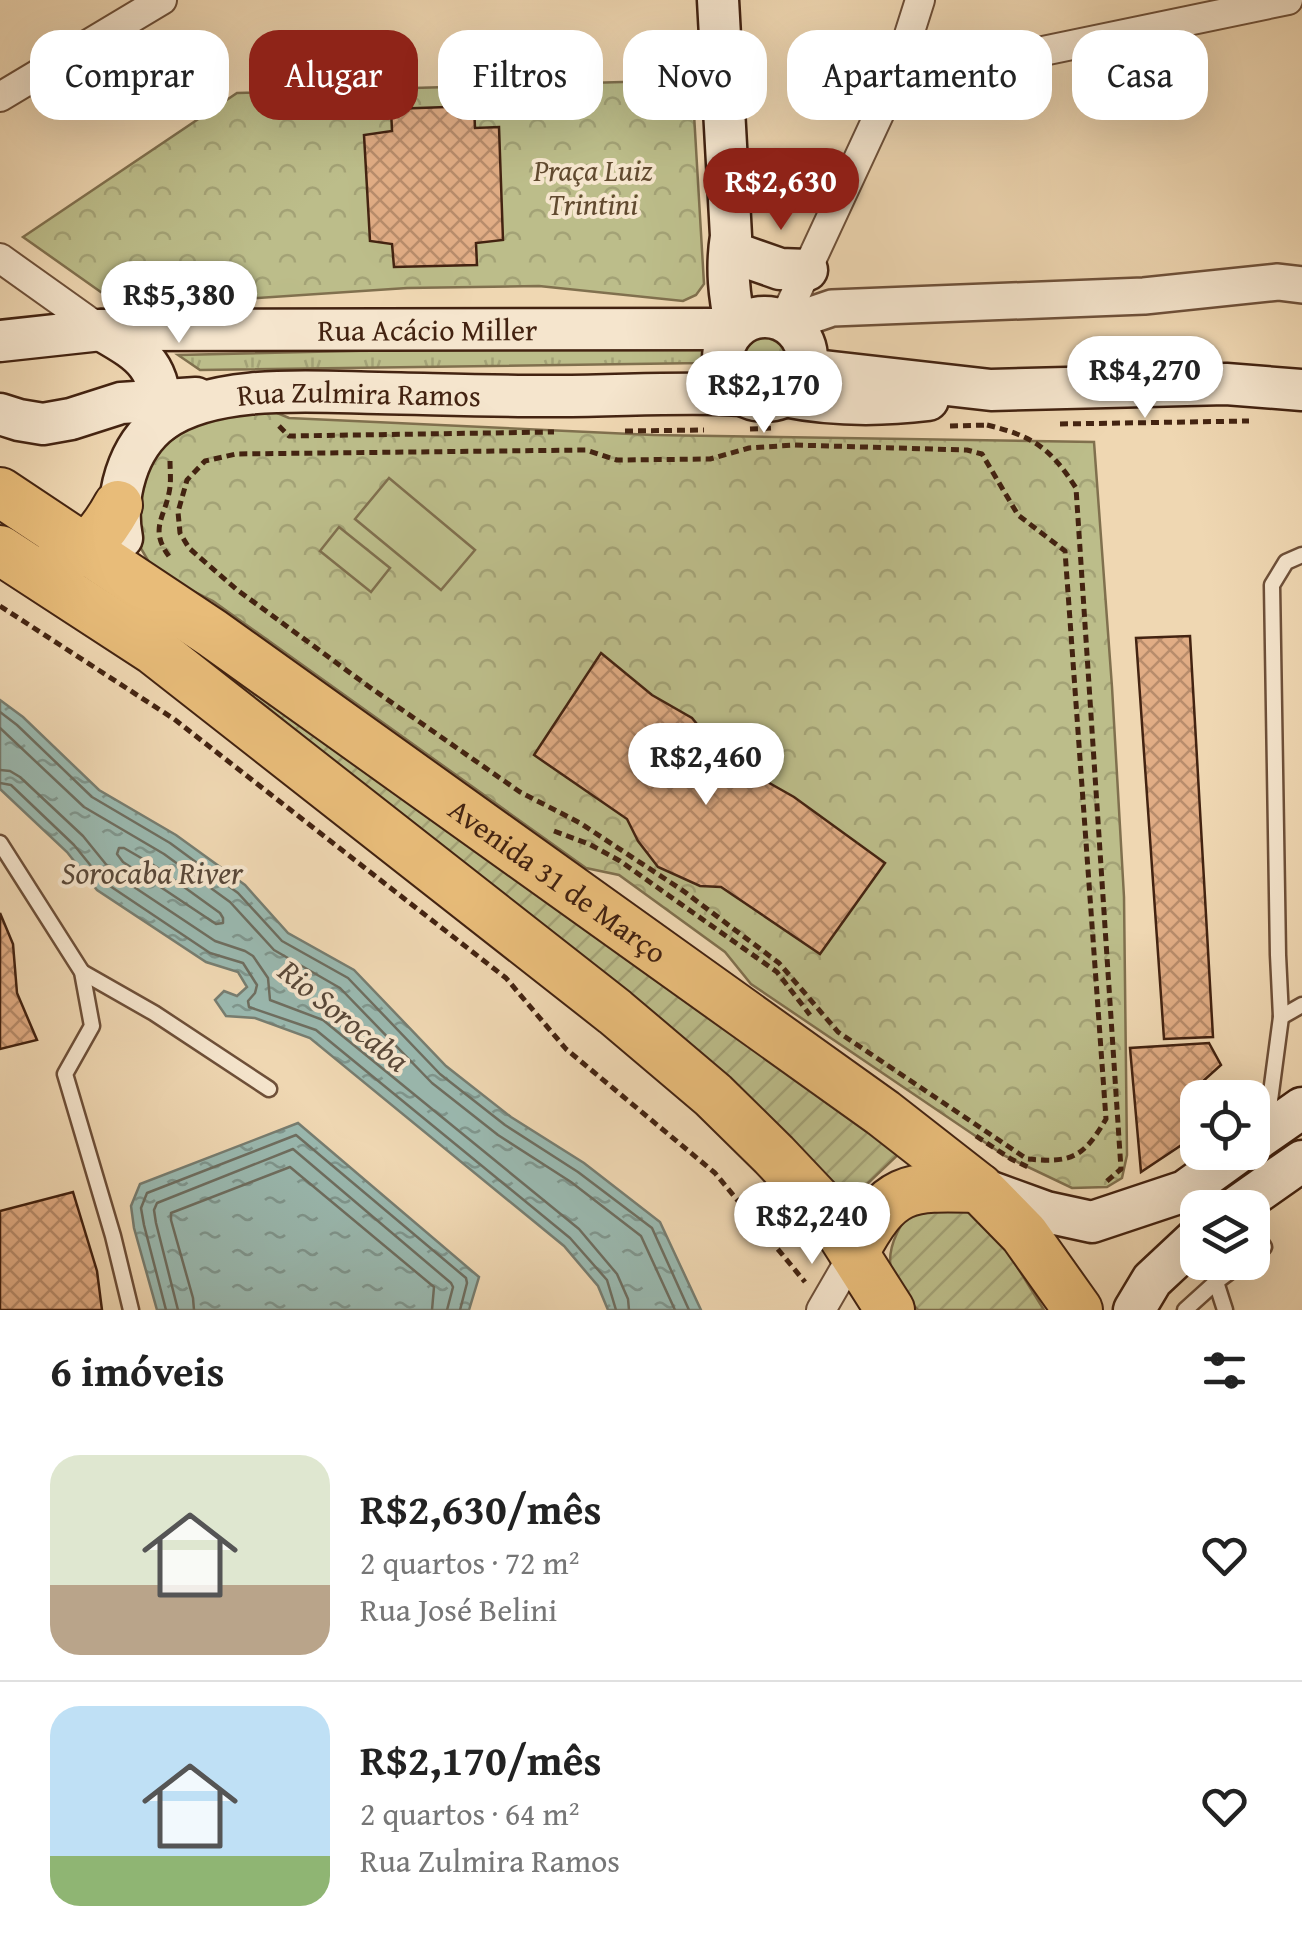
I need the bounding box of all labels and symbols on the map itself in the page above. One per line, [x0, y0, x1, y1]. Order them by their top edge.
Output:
park label: Praça Luiz Trintini [533, 148, 653, 226]
pin: R$2,630 [689, 148, 873, 233]
pin: R$5,380 [87, 261, 271, 346]
street label: Rua Acácio Miller [317, 307, 537, 352]
pin: R$4,270 [1053, 336, 1237, 421]
pin: R$2,170 [672, 351, 856, 436]
street label: Rua Zulmira Ramos [235, 369, 481, 417]
pin: R$2,460 [614, 723, 798, 808]
street label: Avenida 31 de Março [440, 787, 676, 974]
water label: Sorocaba River [61, 849, 244, 896]
water label: Rio Sorocaba [268, 947, 420, 1083]
pin: R$2,240 [720, 1182, 904, 1267]

